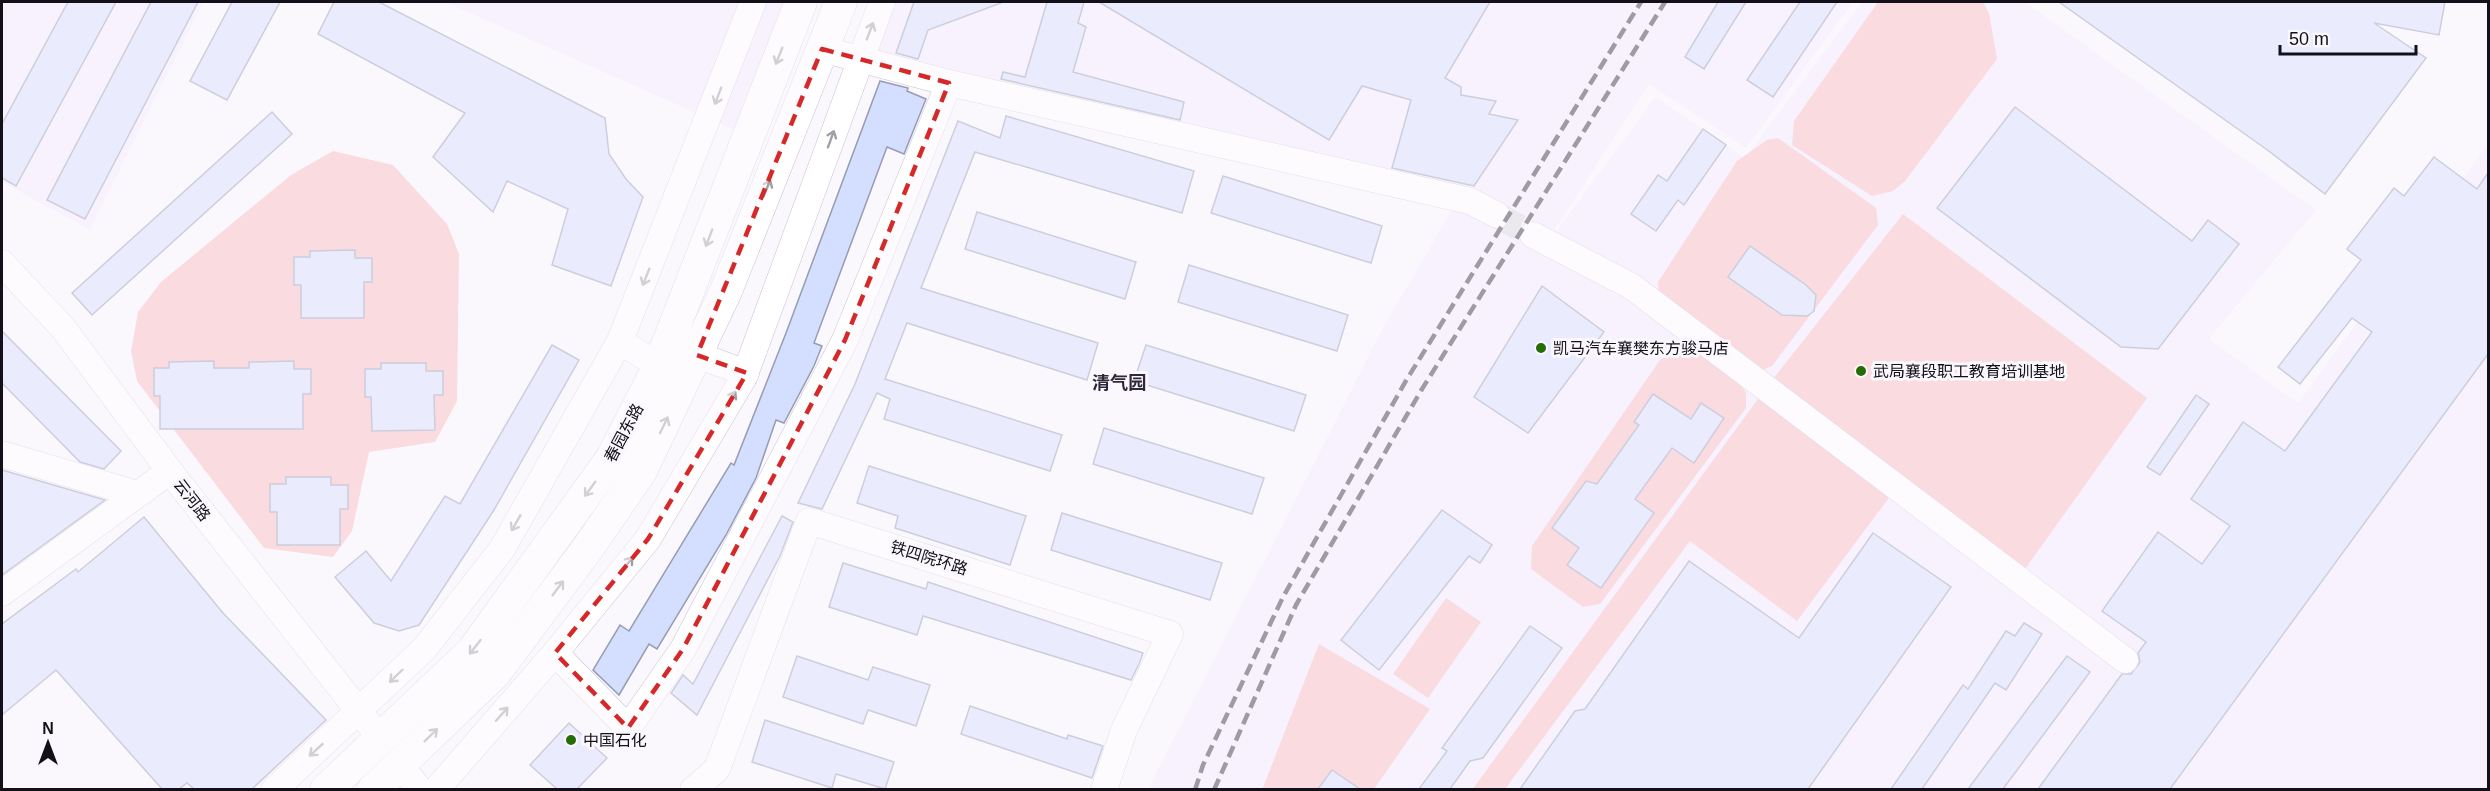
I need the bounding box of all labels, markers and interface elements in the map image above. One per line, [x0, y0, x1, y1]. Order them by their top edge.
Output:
scale bar [2280, 18, 2416, 56]
one-way arrow [866, 22, 877, 41]
text: 50 m [2289, 29, 2329, 49]
one-way arrow [773, 46, 784, 65]
one-way arrow [712, 86, 723, 104]
one-way arrow [826, 130, 837, 149]
one-way arrow [762, 180, 773, 198]
one-way arrow [702, 228, 713, 246]
one-way arrow [640, 267, 651, 285]
place label: 凯马汽车襄樊东方骏马店 [1553, 340, 1729, 357]
marker: 凯马汽车襄樊东方骏马店 [1534, 341, 1548, 355]
place label: 武局襄段职工教育培训基地 [1873, 363, 2065, 380]
marker: 武局襄段职工教育培训基地 [1854, 364, 1868, 378]
district label: 清气园 [1092, 373, 1146, 393]
one-way arrow [726, 391, 738, 408]
street label: 春园东路 [601, 401, 647, 465]
one-way arrow [658, 416, 670, 434]
street label: 云河路 [171, 476, 213, 524]
one-way arrow [583, 480, 596, 496]
one-way arrow [510, 514, 522, 531]
street label: 铁四院环路 [888, 538, 970, 578]
one-way arrow [621, 556, 634, 572]
one-way arrow [551, 580, 564, 596]
one-way arrow [469, 638, 482, 654]
one-way arrow [389, 669, 404, 683]
one-way arrow [495, 707, 509, 722]
north arrow [18, 713, 78, 773]
text: N [42, 720, 54, 737]
one-way arrow [423, 728, 438, 742]
place label: 中国石化 [583, 732, 647, 749]
marker: 中国石化 [564, 733, 578, 747]
one-way arrow [309, 743, 324, 757]

